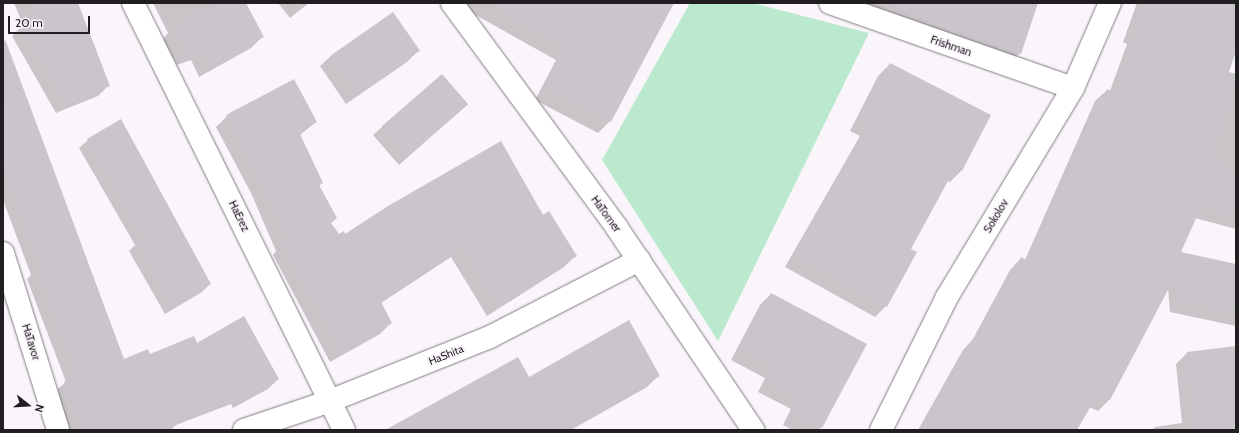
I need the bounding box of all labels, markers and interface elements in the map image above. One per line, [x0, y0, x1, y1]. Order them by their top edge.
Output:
scale bar [10, 8, 92, 34]
text: 20 m [15, 15, 43, 30]
street label: Frishman [929, 33, 973, 59]
street label: HaTomer [588, 193, 624, 235]
street label: Sokolov [981, 197, 1011, 235]
street label: HaErez [226, 198, 252, 234]
street label: HaTavor [19, 322, 43, 362]
street label: HaShita [427, 342, 465, 368]
north arrow [8, 385, 48, 425]
text: N [32, 403, 47, 414]

